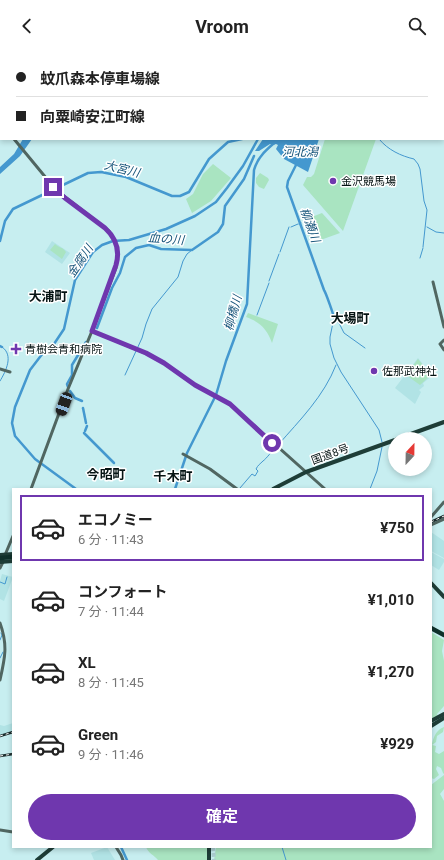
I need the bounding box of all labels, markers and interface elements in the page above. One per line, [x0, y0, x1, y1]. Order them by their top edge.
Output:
icon: back [16, 15, 38, 37]
icon: search [406, 15, 428, 37]
text: Vroom [195, 16, 249, 37]
text: 蚊爪森本停車場線 [40, 70, 160, 88]
text: 向粟崎安江町線 [40, 108, 145, 126]
water label: 河北潟 [282, 145, 320, 159]
water label: 大宮川 [103, 158, 143, 181]
place label: 金沢競馬場 [341, 175, 396, 188]
marker: 金沢競馬場 [328, 176, 338, 186]
route end [44, 178, 62, 196]
water label: 柳瀬川 [297, 206, 323, 246]
water label: 血の川 [148, 231, 186, 247]
water label: 金腐川 [64, 241, 97, 280]
district label: 大浦町 [28, 289, 68, 304]
water label: 柳橋川 [222, 292, 245, 332]
district label: 大場町 [330, 311, 370, 326]
marker: 青樹会青和病院 [10, 343, 22, 355]
place label: 青樹会青和病院 [25, 343, 102, 356]
place label: 佐那武神社 [382, 365, 437, 378]
marker: 佐那武神社 [369, 366, 379, 376]
car [54, 391, 74, 417]
north arrow [388, 432, 432, 476]
map controls [388, 432, 432, 476]
route start [263, 434, 281, 452]
street label: 国道8号 [310, 442, 351, 467]
district label: 今昭町 [86, 467, 126, 482]
district label: 千木町 [153, 469, 193, 484]
icon: car [30, 510, 66, 546]
text: エコノミー [78, 511, 153, 529]
text: ¥750 [380, 519, 414, 537]
text: 6 分 · 11:43 [78, 532, 144, 547]
icon: car [30, 582, 66, 618]
text: コンフォート [78, 583, 168, 601]
text: ¥1,010 [368, 591, 414, 609]
text: 7 分 · 11:44 [78, 604, 144, 619]
icon: car [30, 654, 66, 690]
text: XL [78, 654, 96, 672]
text: ¥1,270 [368, 663, 414, 681]
text: 8 分 · 11:45 [78, 675, 144, 690]
icon: car [30, 726, 66, 762]
text: Green [78, 726, 118, 744]
text: ¥929 [380, 735, 414, 753]
text: 9 分 · 11:46 [78, 747, 144, 762]
button: 確定 [28, 794, 416, 840]

